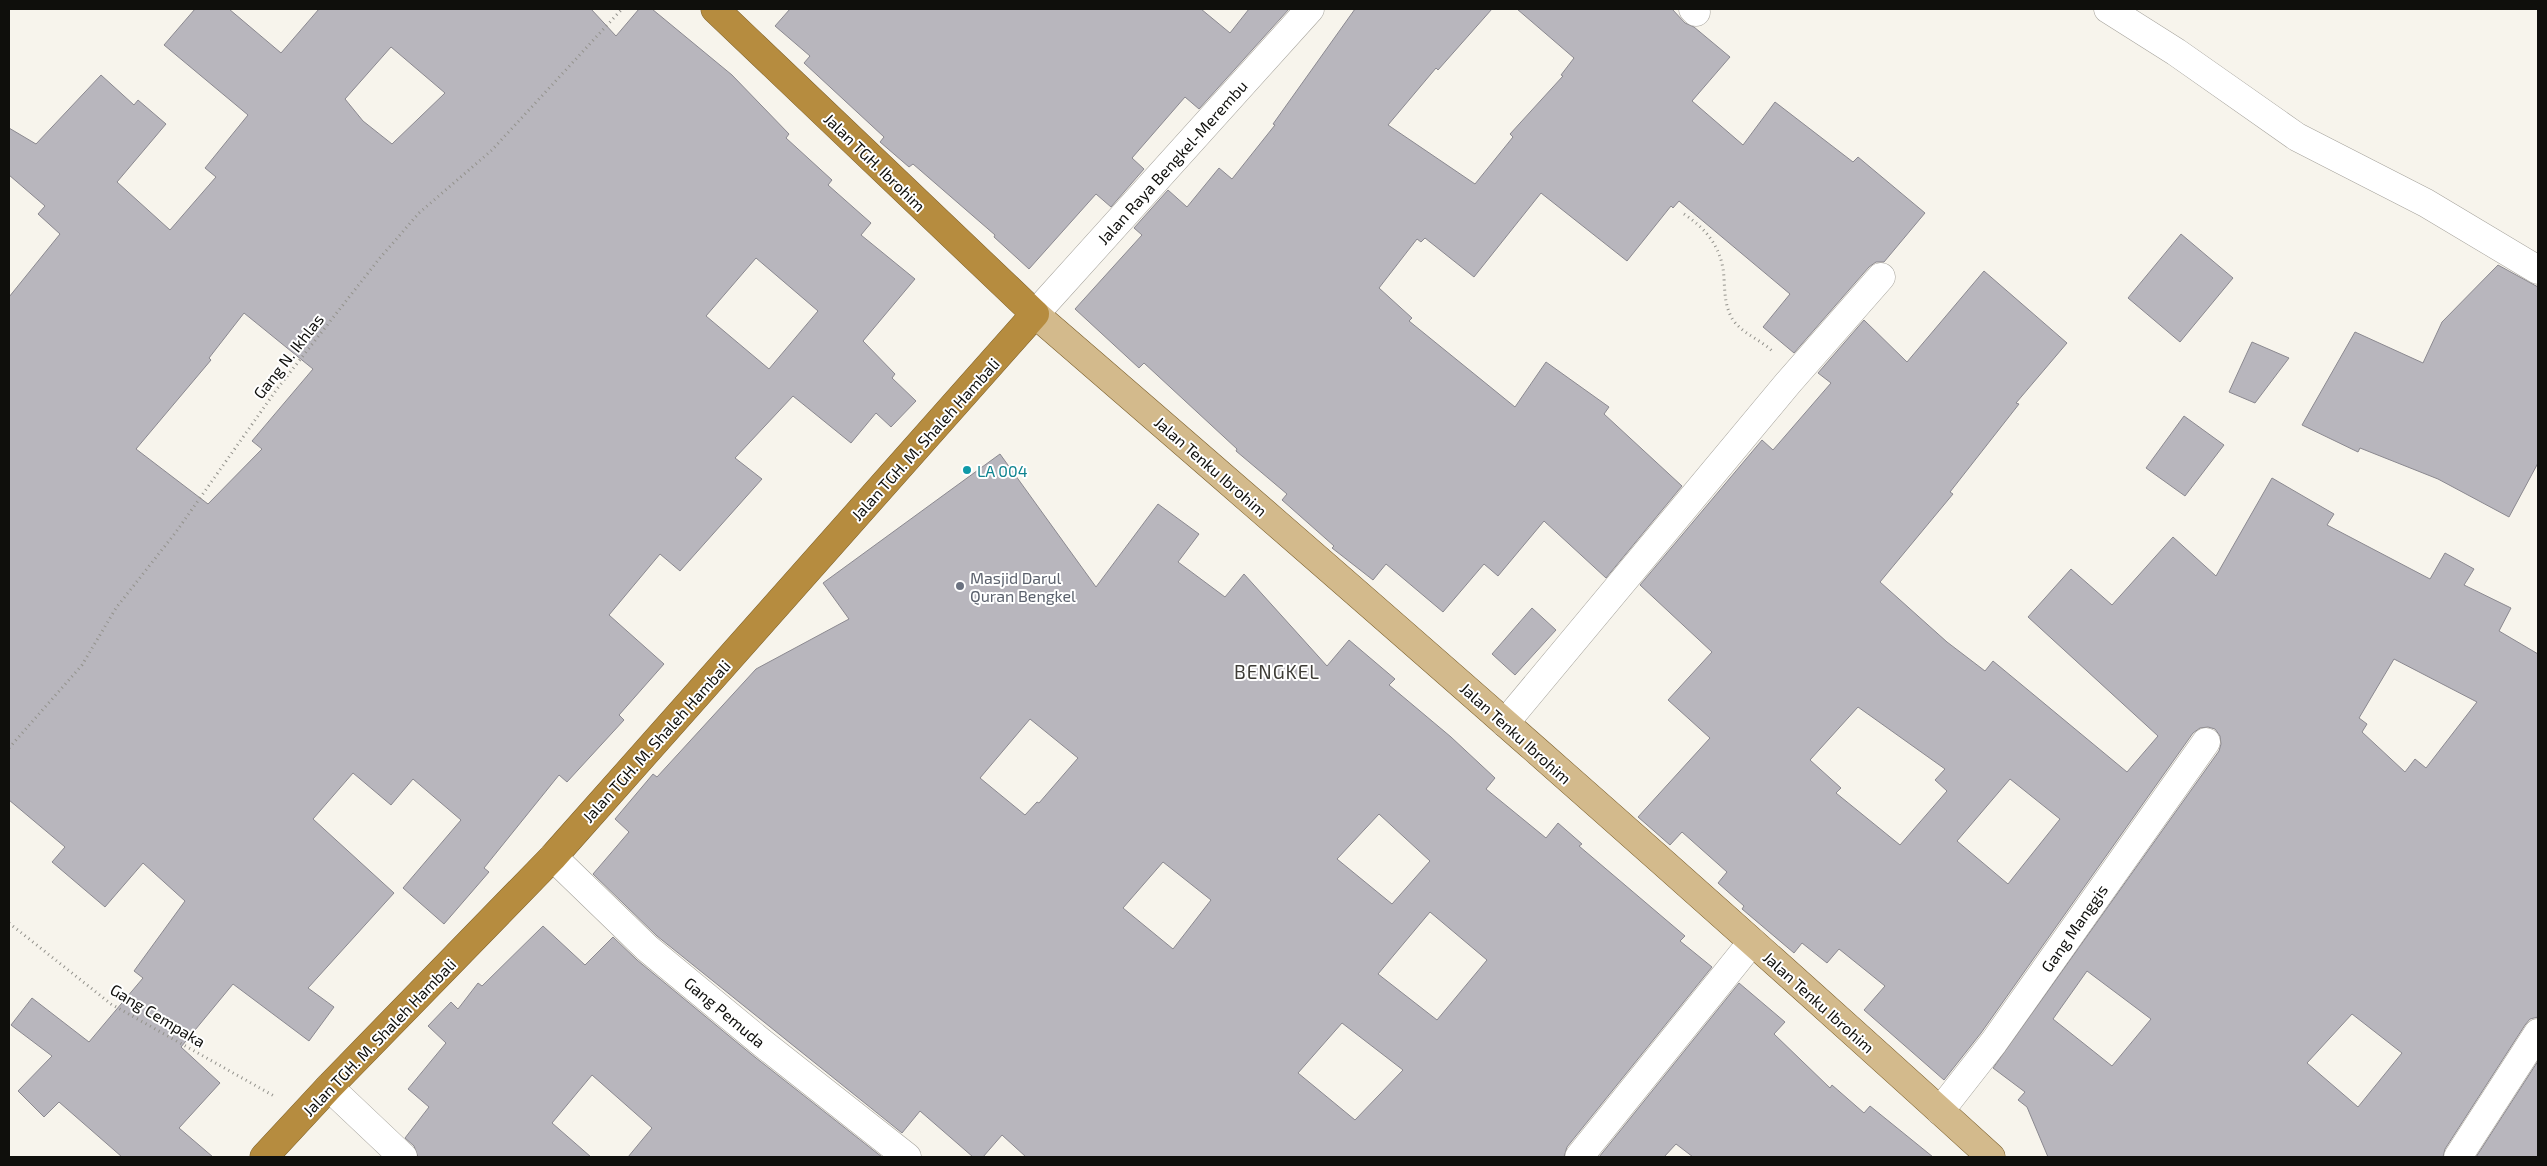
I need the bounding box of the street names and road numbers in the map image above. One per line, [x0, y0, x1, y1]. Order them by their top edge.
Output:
street label: Jalan Raya Bengkel-Merembu [1093, 76, 1251, 248]
street label: Jalan TGH. Ibrohim [820, 109, 930, 215]
street label: Gang N. Ikhlas [249, 310, 327, 402]
street label: Jalan TGH. M. Shaleh Hambali [847, 354, 1003, 524]
street label: Jalan Tenku Ibrohim [1151, 412, 1271, 520]
street label: Jalan TGH. M. Shaleh Hambali [578, 656, 734, 826]
street label: Jalan Tenku Ibrohim [1457, 678, 1575, 788]
street label: Gang Manggis [2037, 880, 2111, 976]
street label: Jalan Tenku Ibrohim [1760, 947, 1878, 1057]
street label: Jalan TGH. M. Shaleh Hambali [299, 954, 459, 1120]
street label: Gang Pemuda [681, 973, 769, 1051]
street label: Gang Cempaka [107, 979, 209, 1051]

